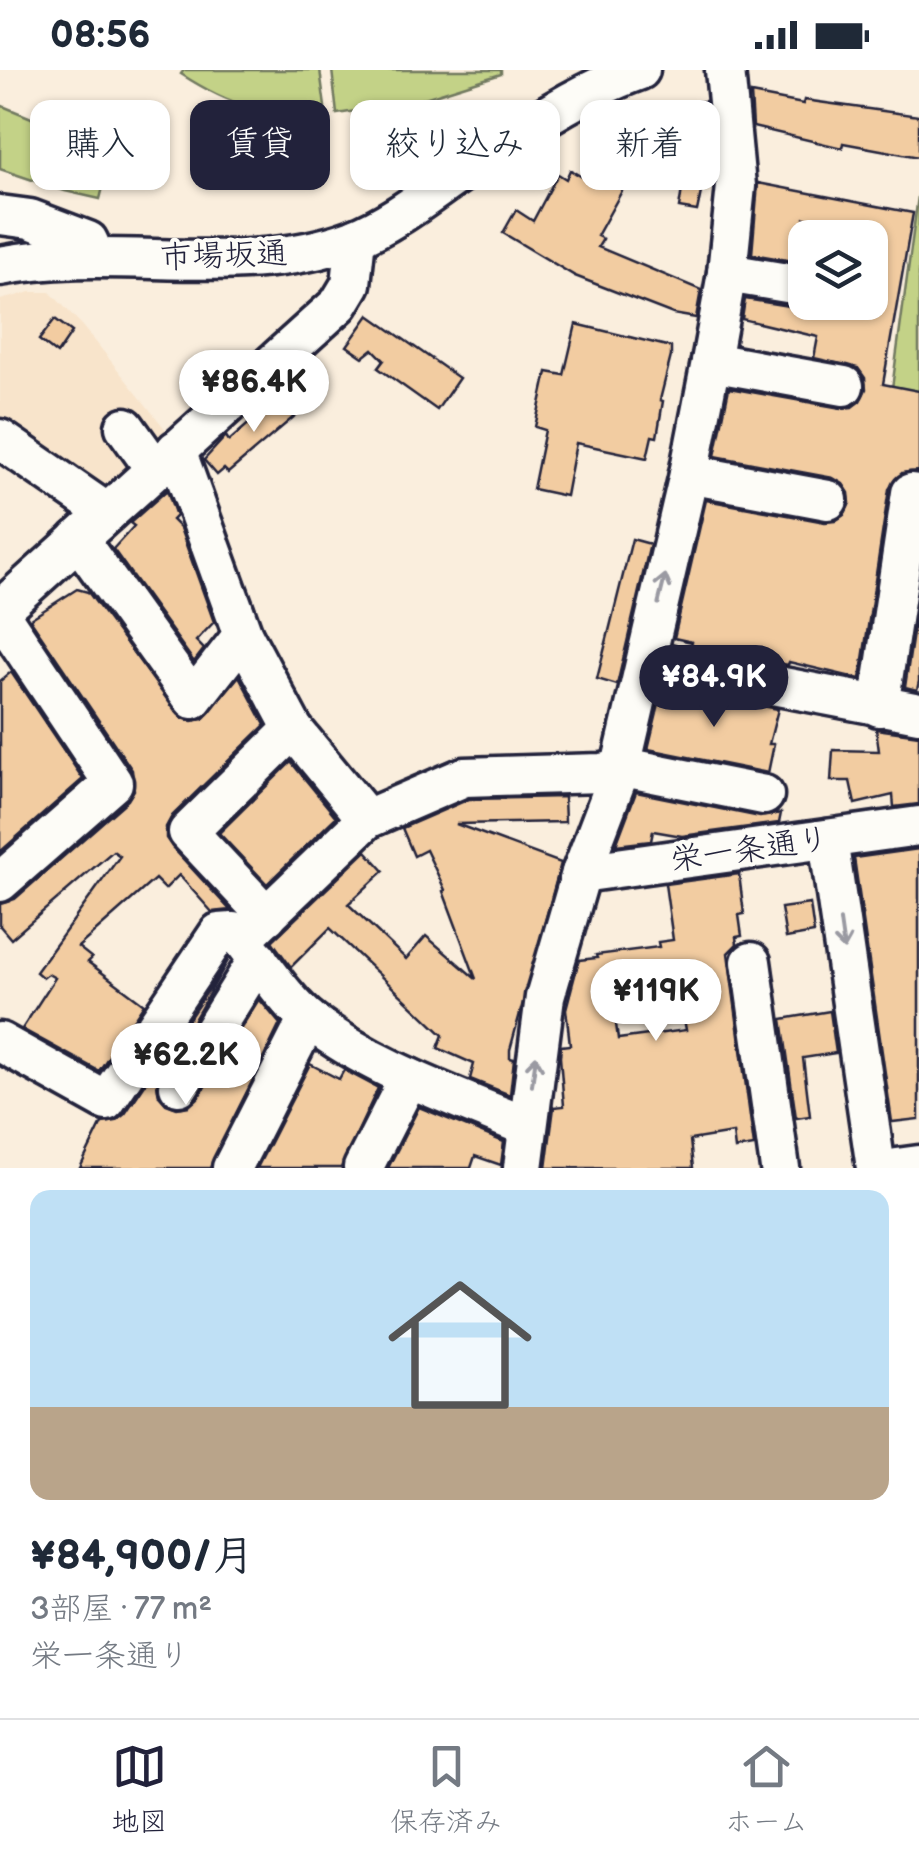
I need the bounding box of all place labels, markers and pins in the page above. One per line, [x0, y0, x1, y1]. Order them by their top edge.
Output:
pin: ¥86.4K [173, 350, 335, 435]
pin: ¥84.9K [633, 645, 795, 730]
pin: ¥119K [586, 959, 726, 1044]
pin: ¥62.2K [105, 1023, 267, 1108]

